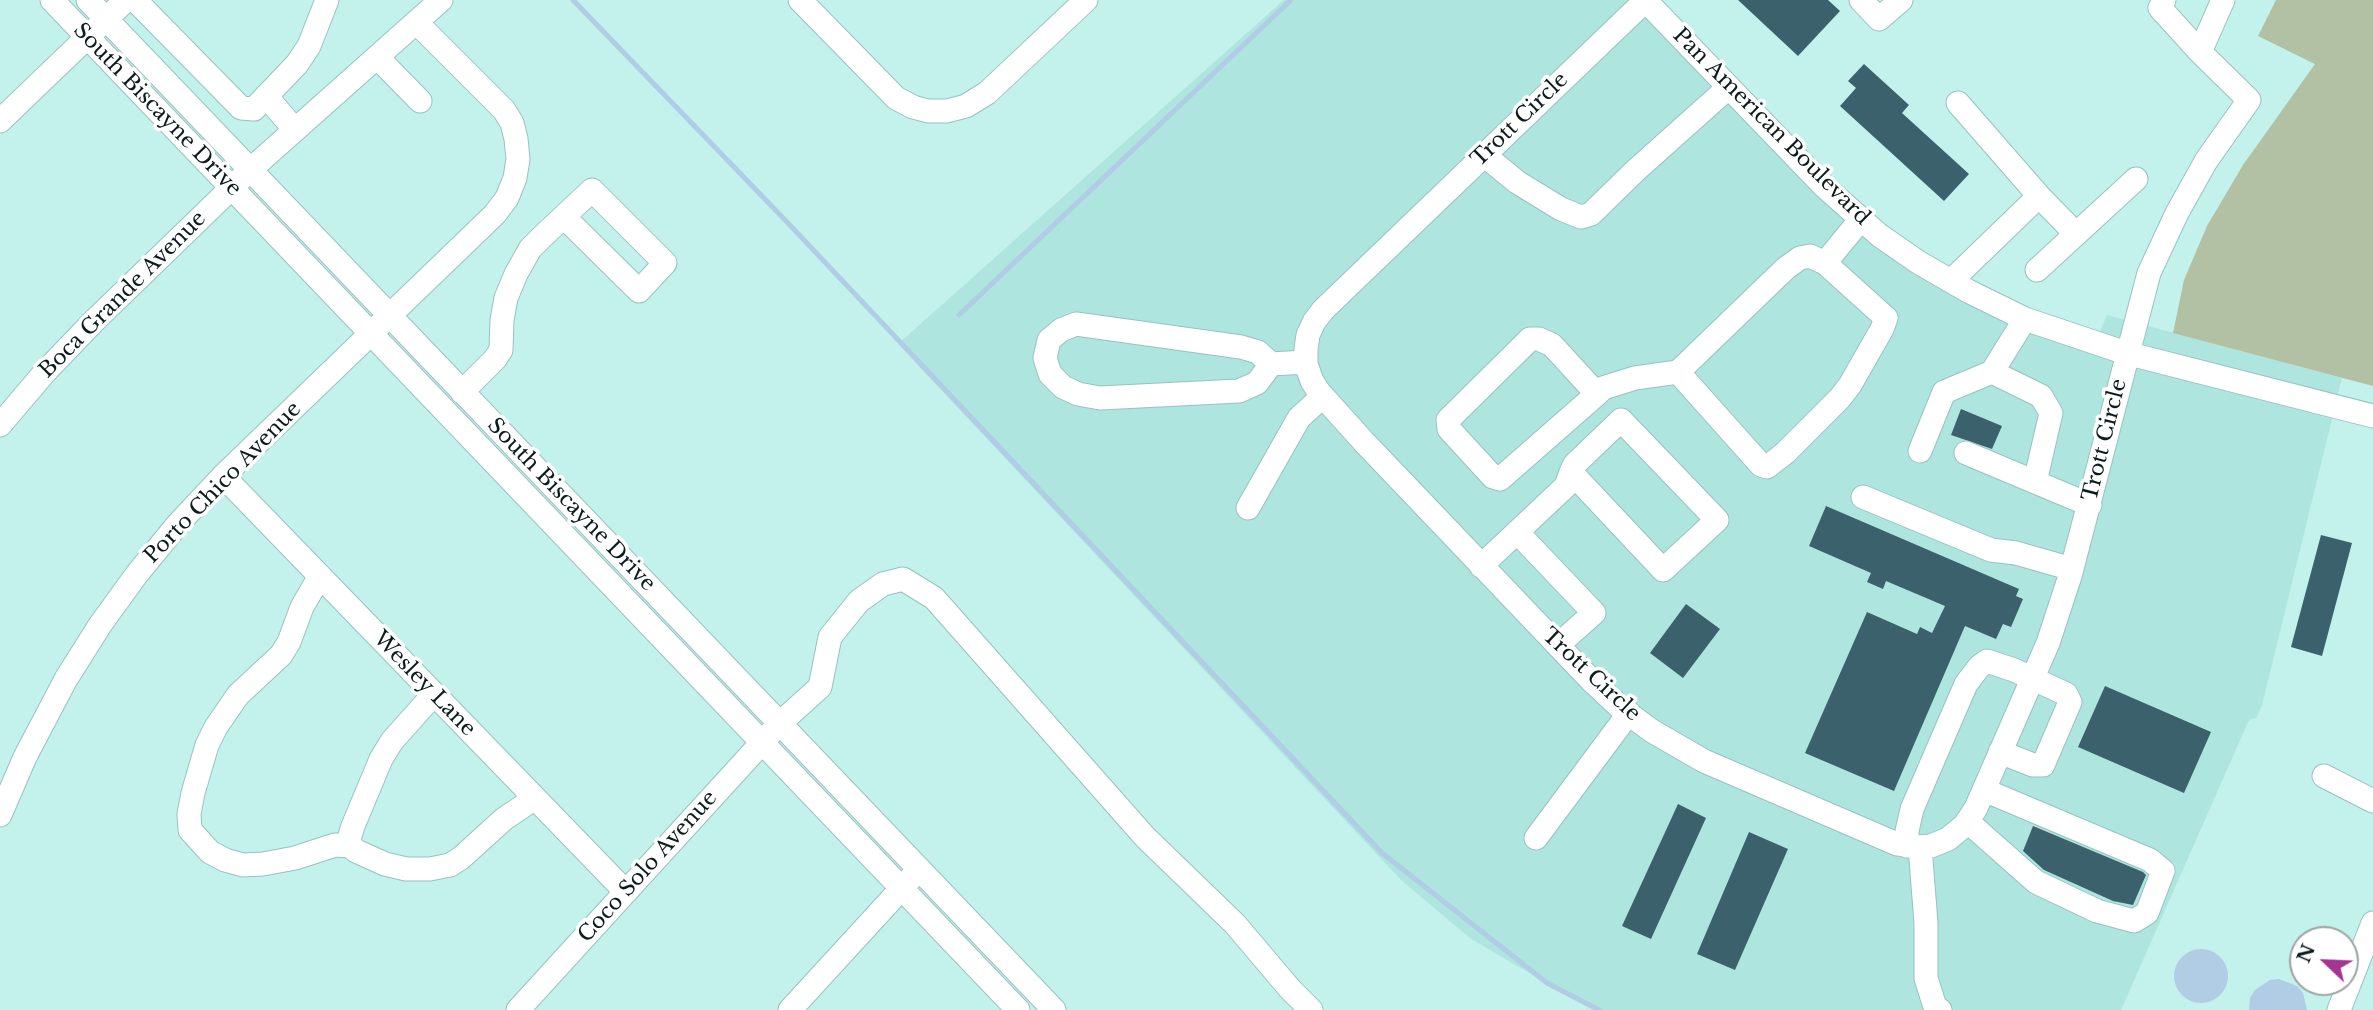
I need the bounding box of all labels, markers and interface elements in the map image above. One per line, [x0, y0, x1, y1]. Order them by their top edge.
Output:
street label: South Biscayne Drive [68, 18, 246, 202]
street label: Pan American Boulevard [1667, 23, 1875, 231]
street label: Trott Circle [1466, 68, 1574, 172]
street label: Boca Grande Avenue [34, 206, 212, 384]
street label: Trott Circle [2078, 376, 2132, 504]
street label: Porto Chico Avenue [139, 397, 307, 569]
street label: South Biscayne Drive [482, 413, 660, 597]
street label: Trott Circle [1537, 623, 1645, 727]
street label: Wesley Lane [368, 626, 480, 742]
street label: Coco Solo Avenue [573, 786, 723, 948]
north arrow [2289, 926, 2359, 996]
text: N [2292, 941, 2320, 966]

